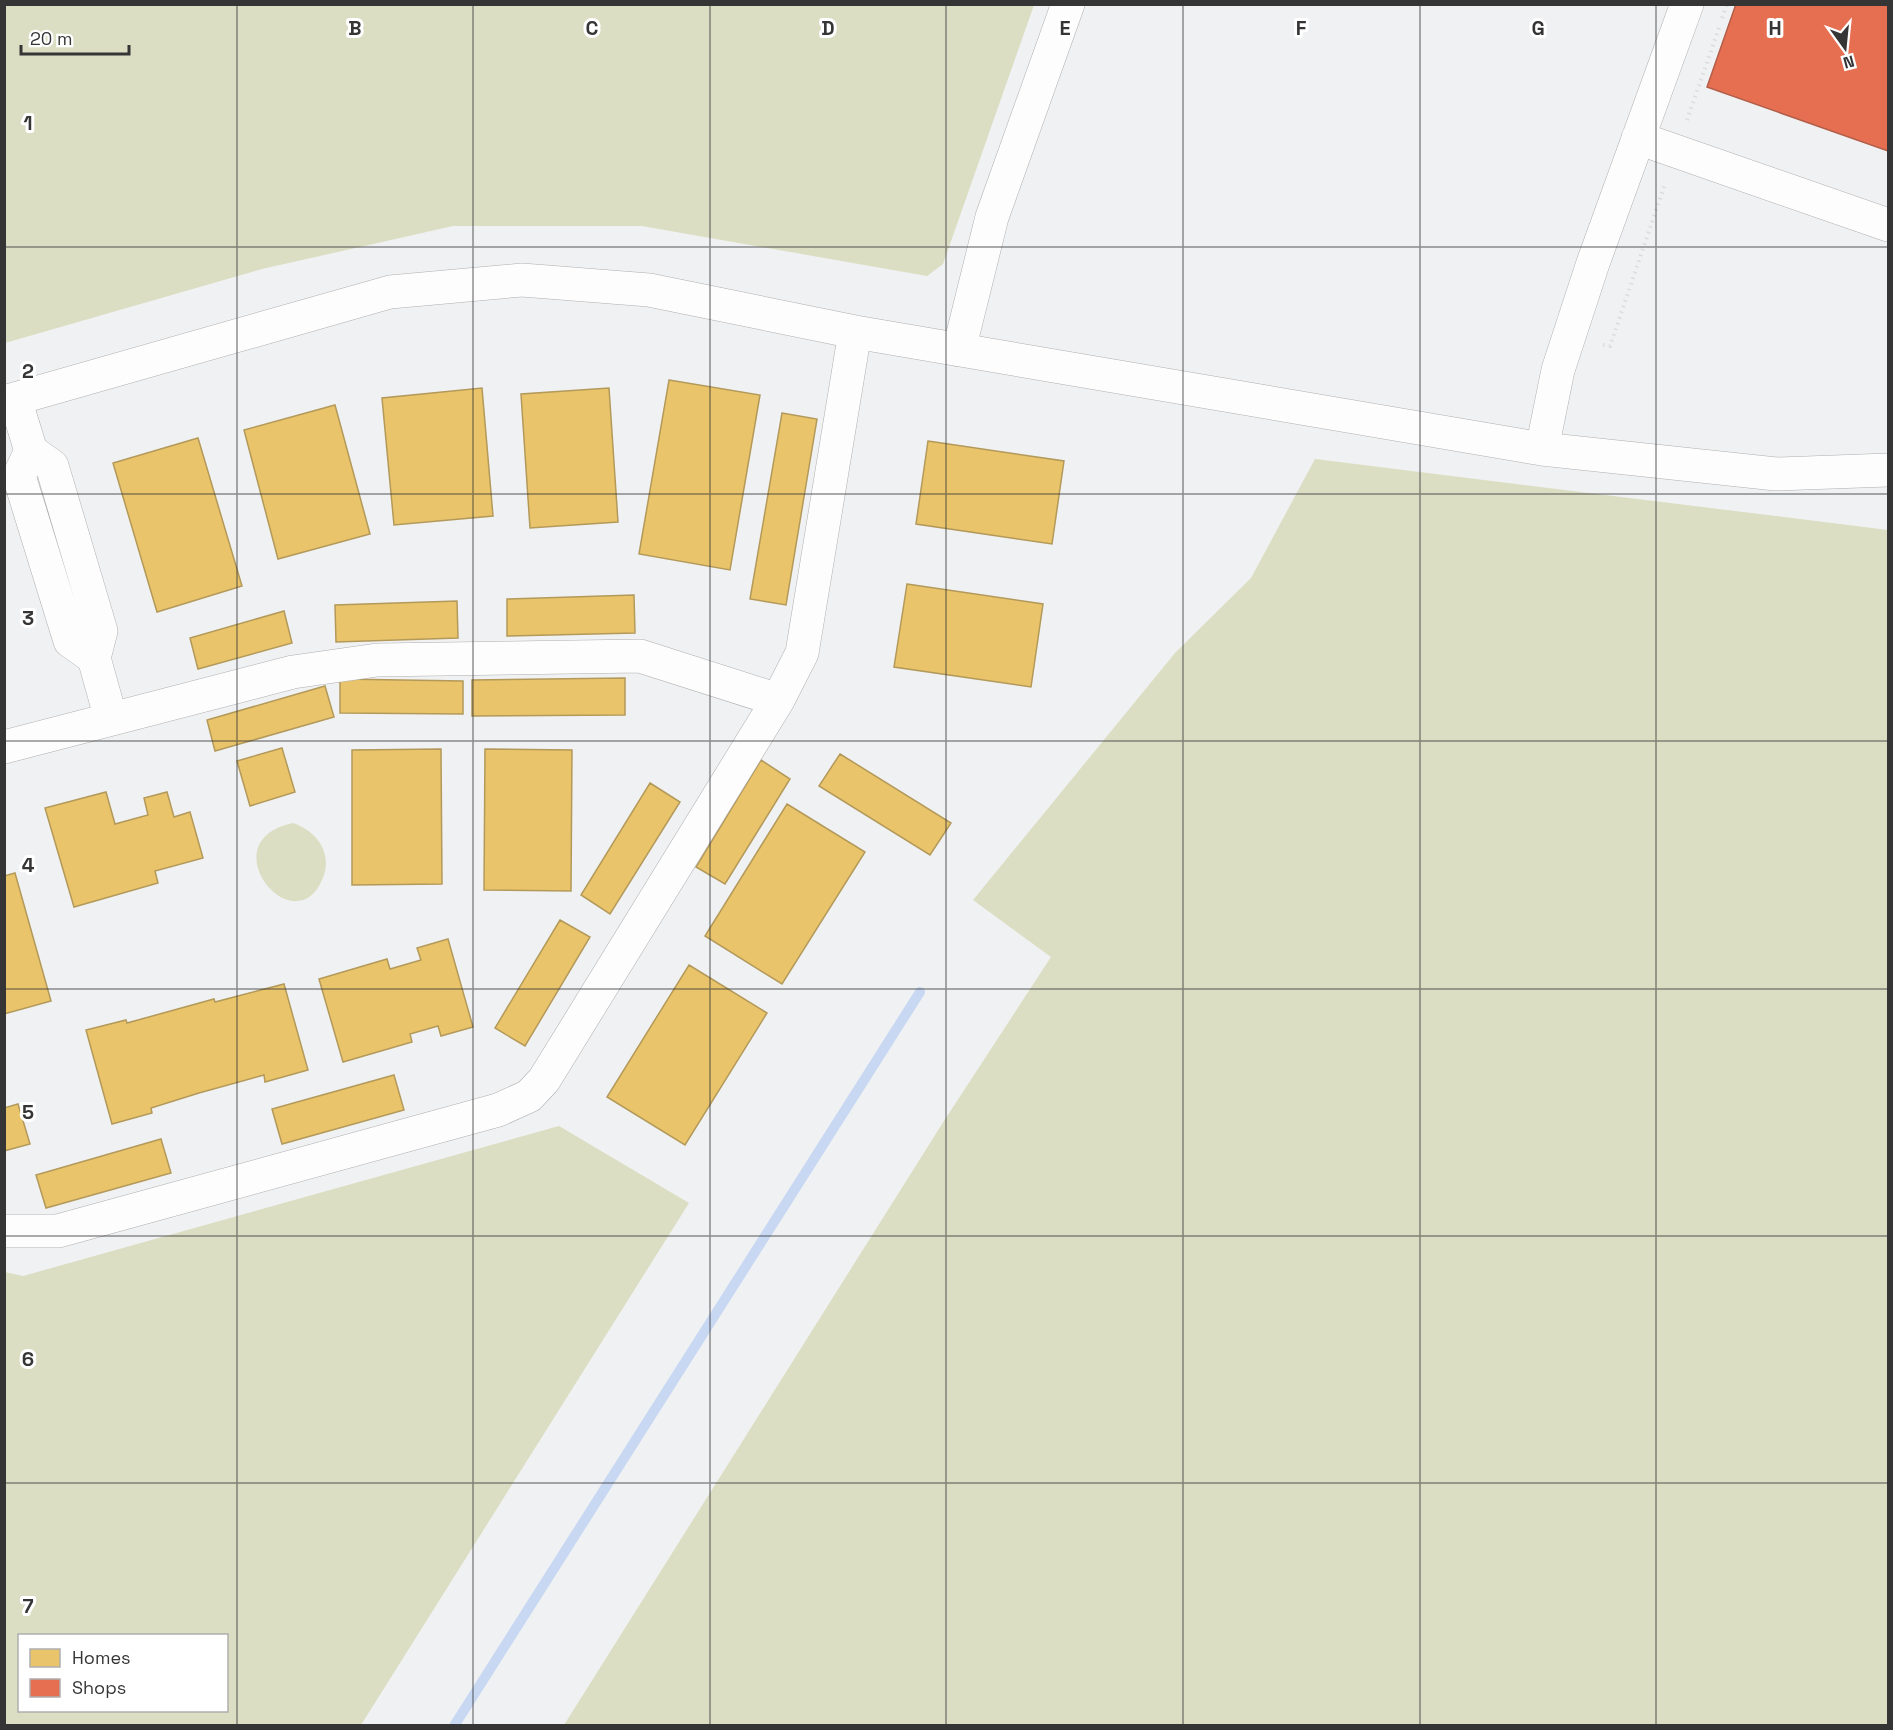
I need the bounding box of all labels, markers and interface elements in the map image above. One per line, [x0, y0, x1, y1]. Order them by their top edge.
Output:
text: B [348, 15, 362, 41]
text: C [586, 15, 599, 41]
text: D [821, 15, 835, 41]
text: E [1059, 15, 1071, 41]
text: F [1296, 15, 1307, 41]
text: G [1531, 15, 1545, 41]
text: H [1768, 15, 1782, 41]
scale bar [21, 18, 129, 56]
north arrow [1815, 18, 1875, 78]
text: 20 m [30, 27, 73, 50]
text: N [1841, 50, 1857, 74]
text: 1 [23, 110, 33, 136]
text: 2 [22, 358, 34, 384]
text: 3 [22, 605, 34, 631]
text: 4 [22, 852, 35, 878]
text: 5 [22, 1099, 34, 1125]
text: 6 [22, 1346, 34, 1372]
text: 7 [22, 1593, 34, 1619]
legend [18, 1634, 228, 1712]
text: Homes [72, 1646, 131, 1669]
text: Shops [72, 1676, 126, 1699]

